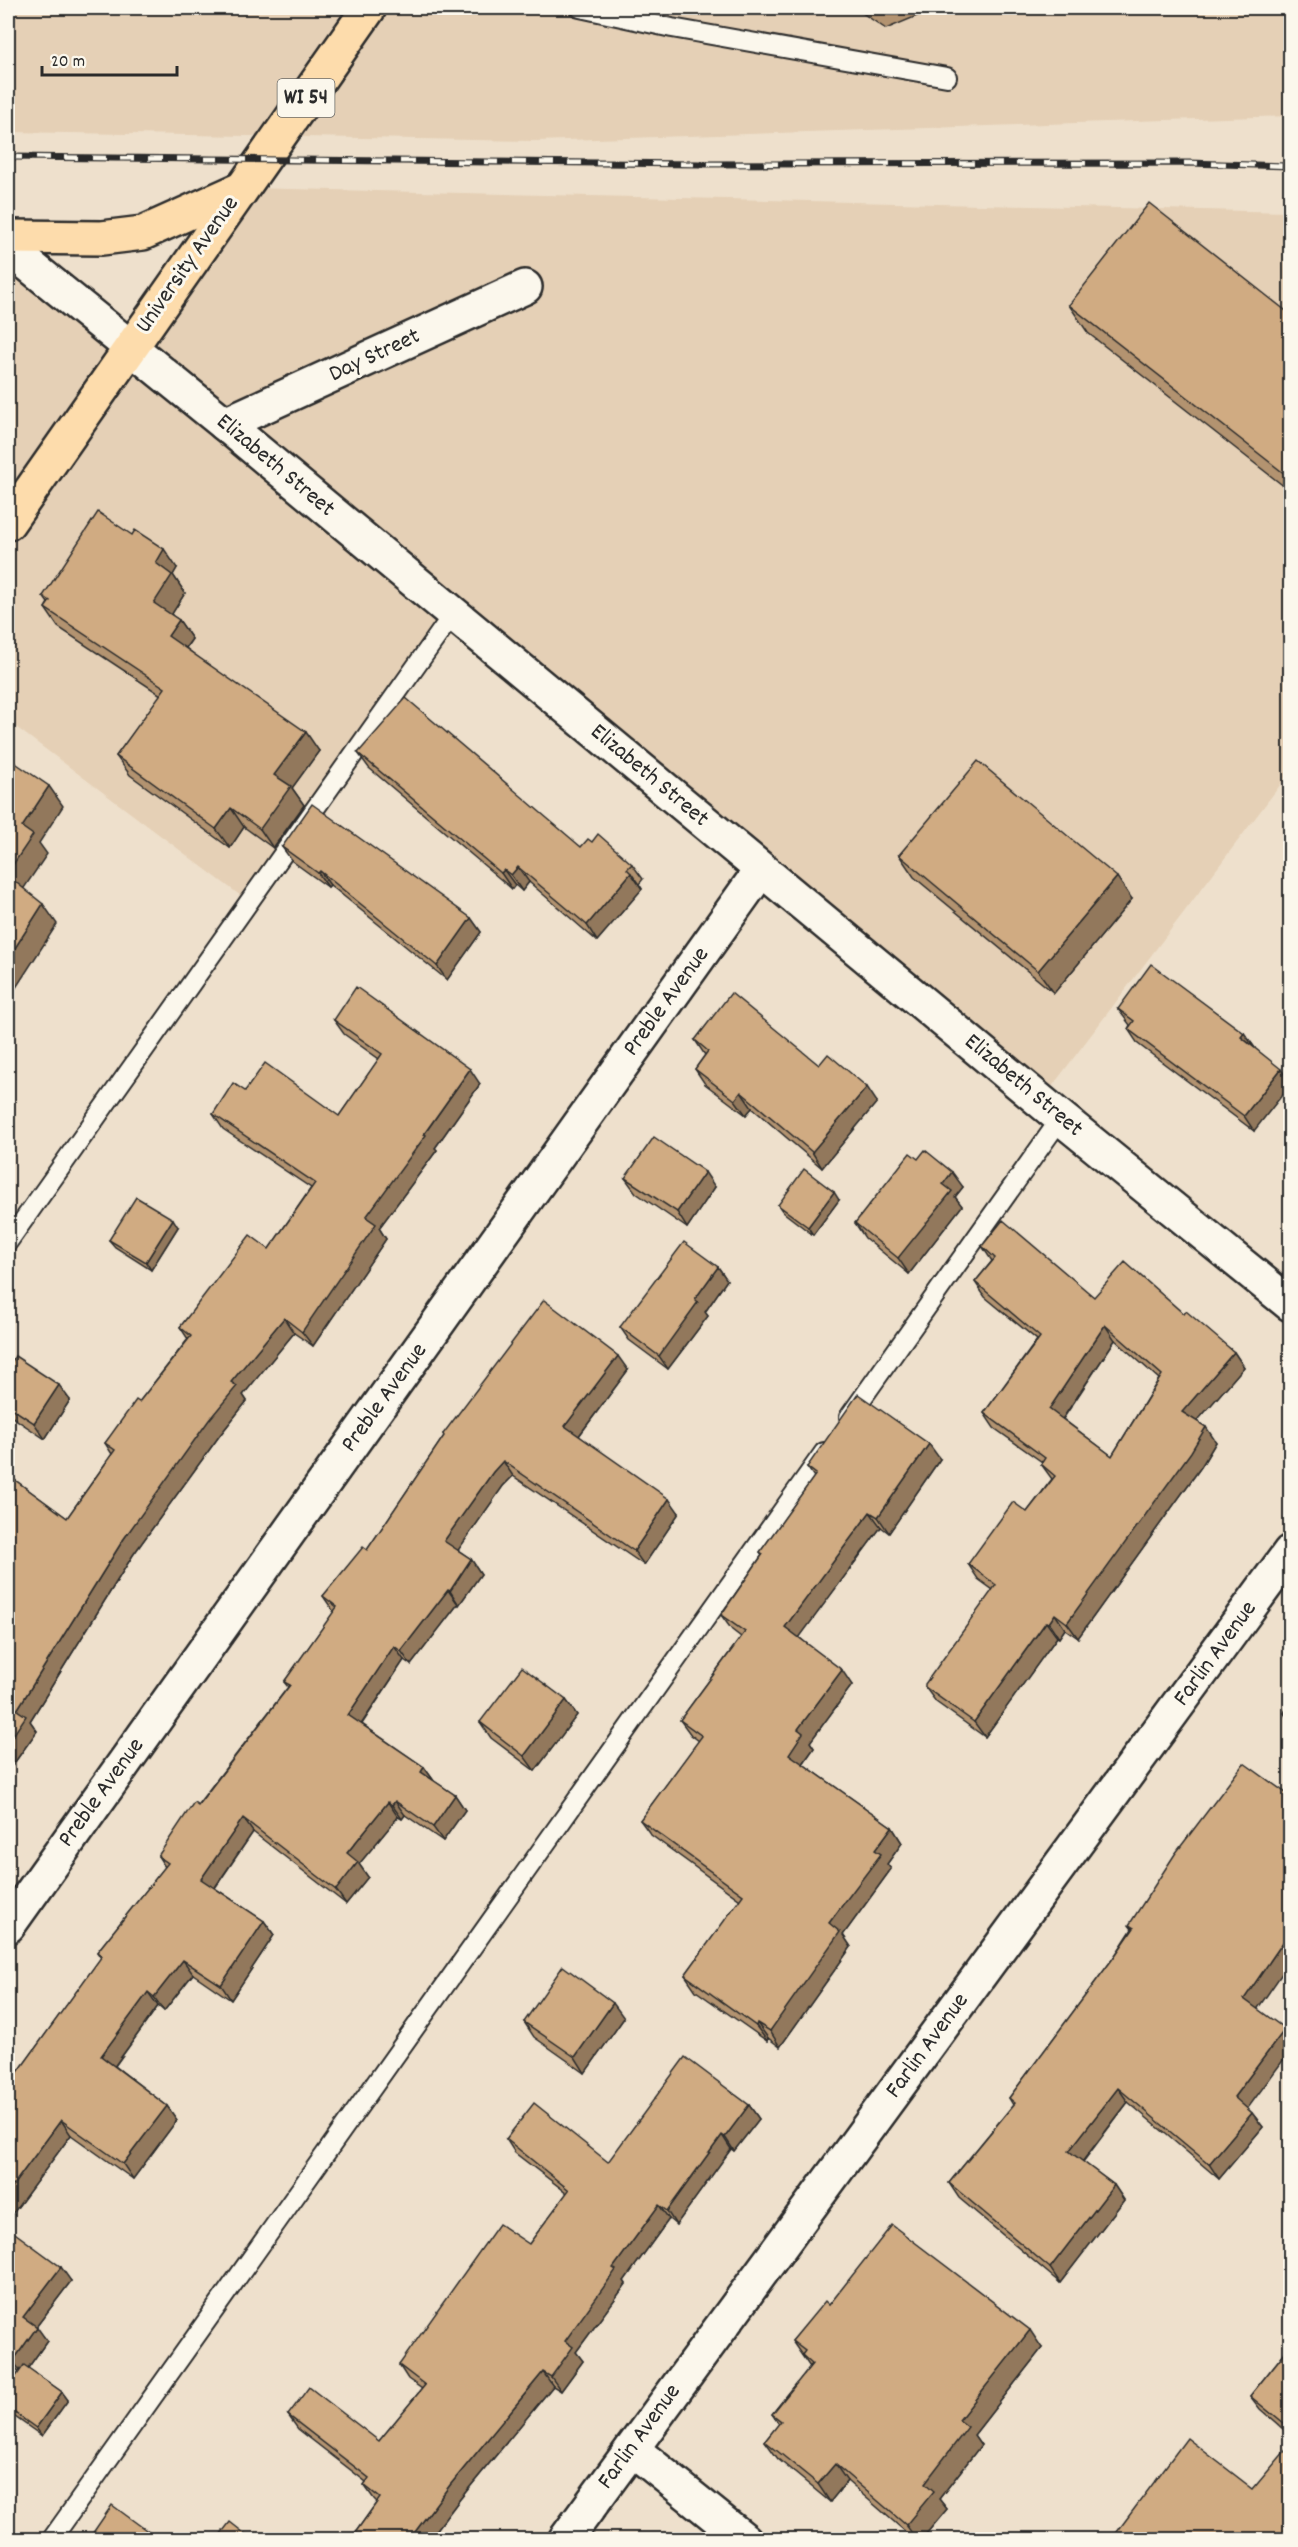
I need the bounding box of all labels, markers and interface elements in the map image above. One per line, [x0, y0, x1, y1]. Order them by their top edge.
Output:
scale bar [42, 39, 177, 77]
text: 20 m [51, 50, 85, 75]
road number: WI 54 [278, 79, 334, 117]
street label: University Avenue [128, 189, 248, 341]
street label: Day Street [324, 320, 426, 392]
street label: Elizabeth Street [208, 406, 342, 526]
street label: Elizabeth Street [582, 716, 716, 836]
street label: Preble Avenue [616, 940, 718, 1064]
street label: Elizabeth Street [956, 1026, 1090, 1146]
street label: Preble Avenue [334, 1336, 436, 1460]
street label: Farlin Avenue [1166, 1594, 1266, 1714]
street label: Preble Avenue [51, 1731, 153, 1855]
street label: Farlin Avenue [878, 1986, 978, 2106]
street label: Farlin Avenue [590, 2377, 690, 2497]

